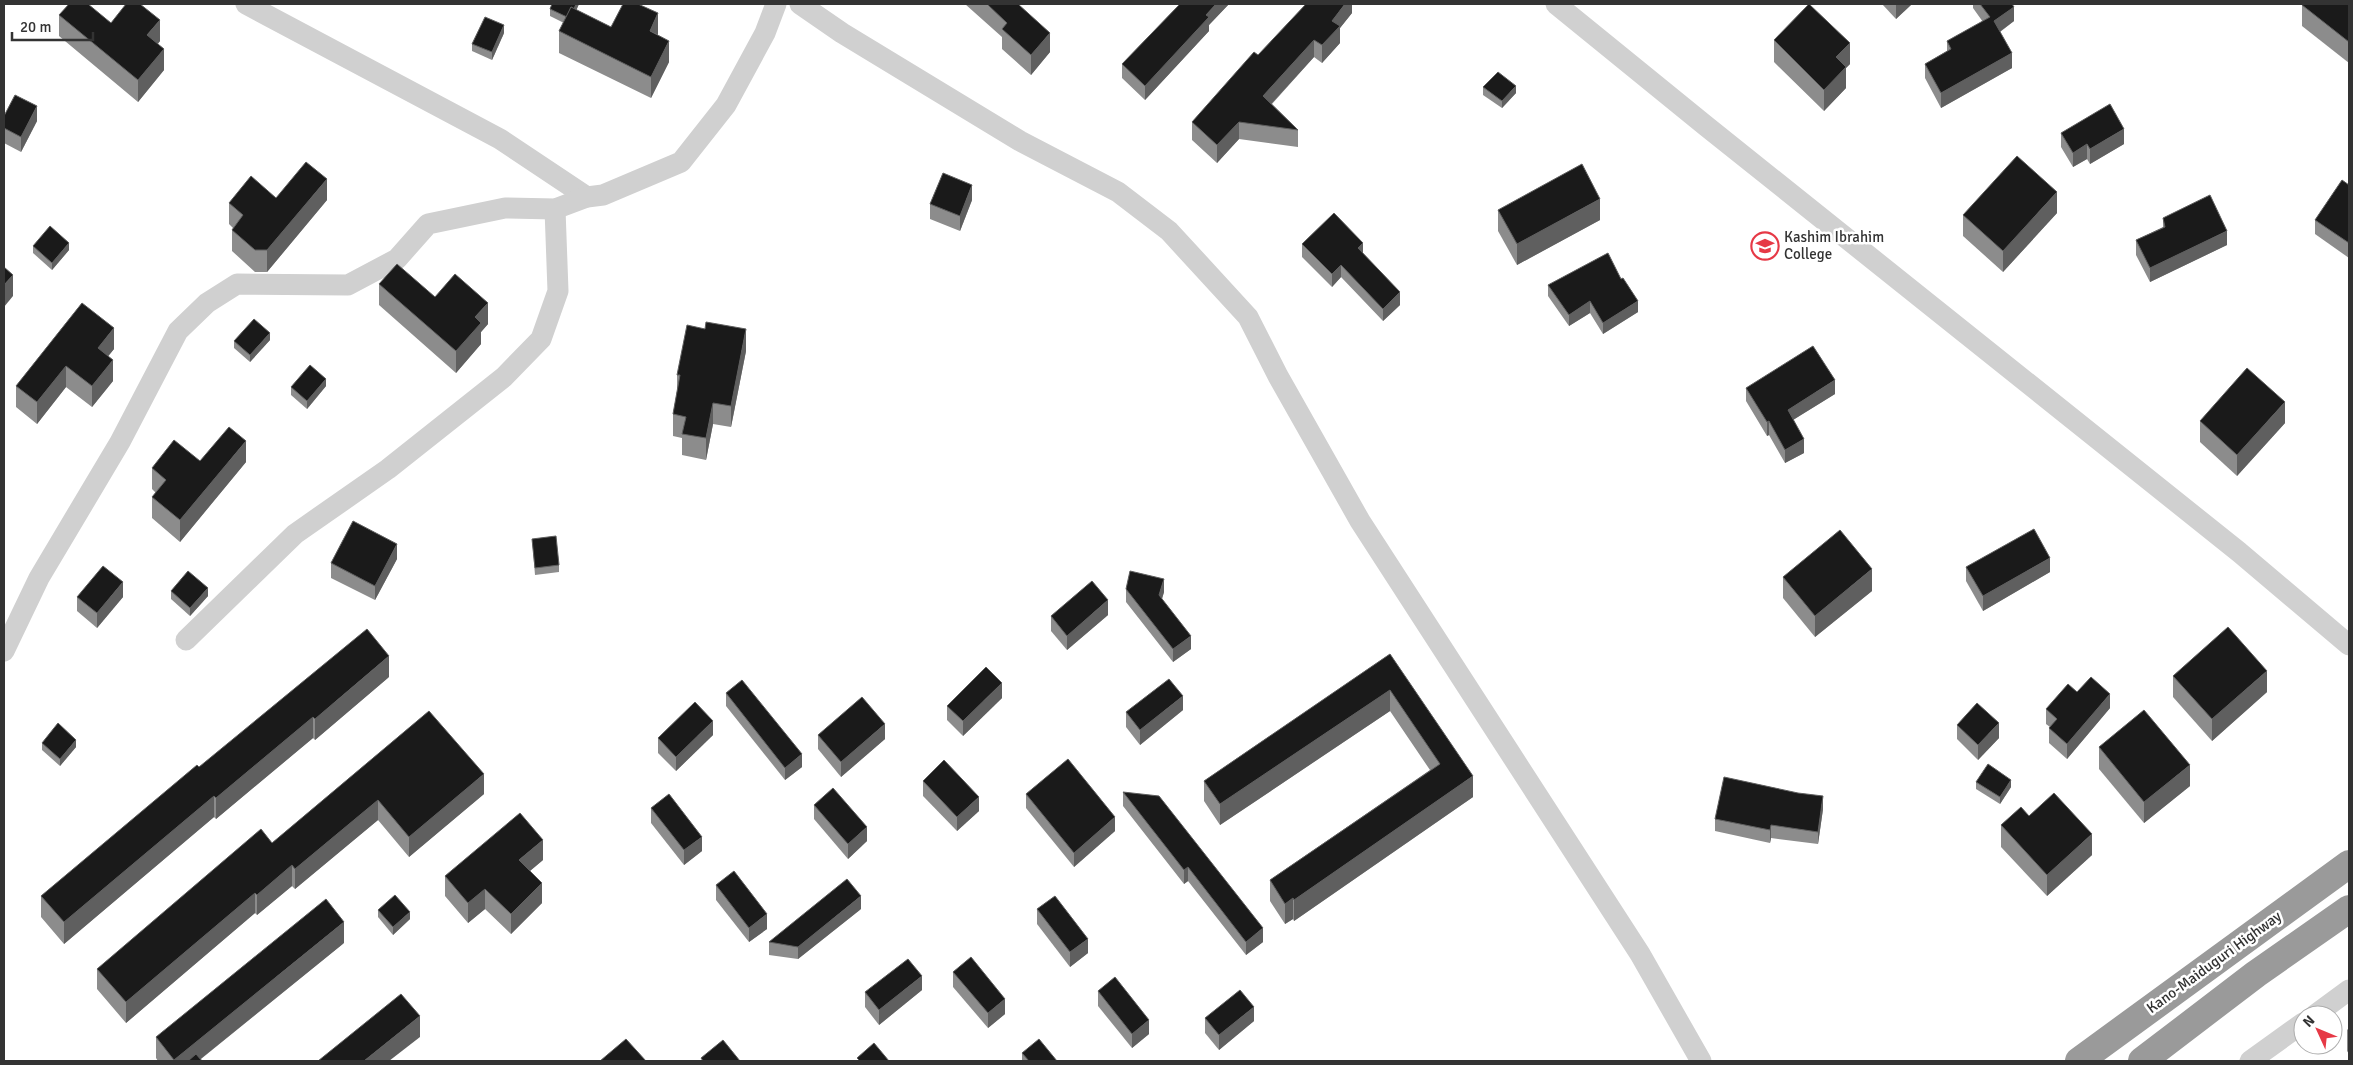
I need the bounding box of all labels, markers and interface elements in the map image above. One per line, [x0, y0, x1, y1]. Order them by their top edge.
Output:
scale bar [12, 10, 94, 42]
text: 20 m [20, 18, 51, 36]
place label: Kashim Ibrahim College [1784, 228, 1884, 263]
school or university icon: Kashim Ibrahim College [1750, 231, 1780, 261]
street label: Kano-Maiduguri Highway [2143, 907, 2285, 1017]
north arrow [2293, 1005, 2343, 1055]
text: N [2300, 1012, 2319, 1031]

